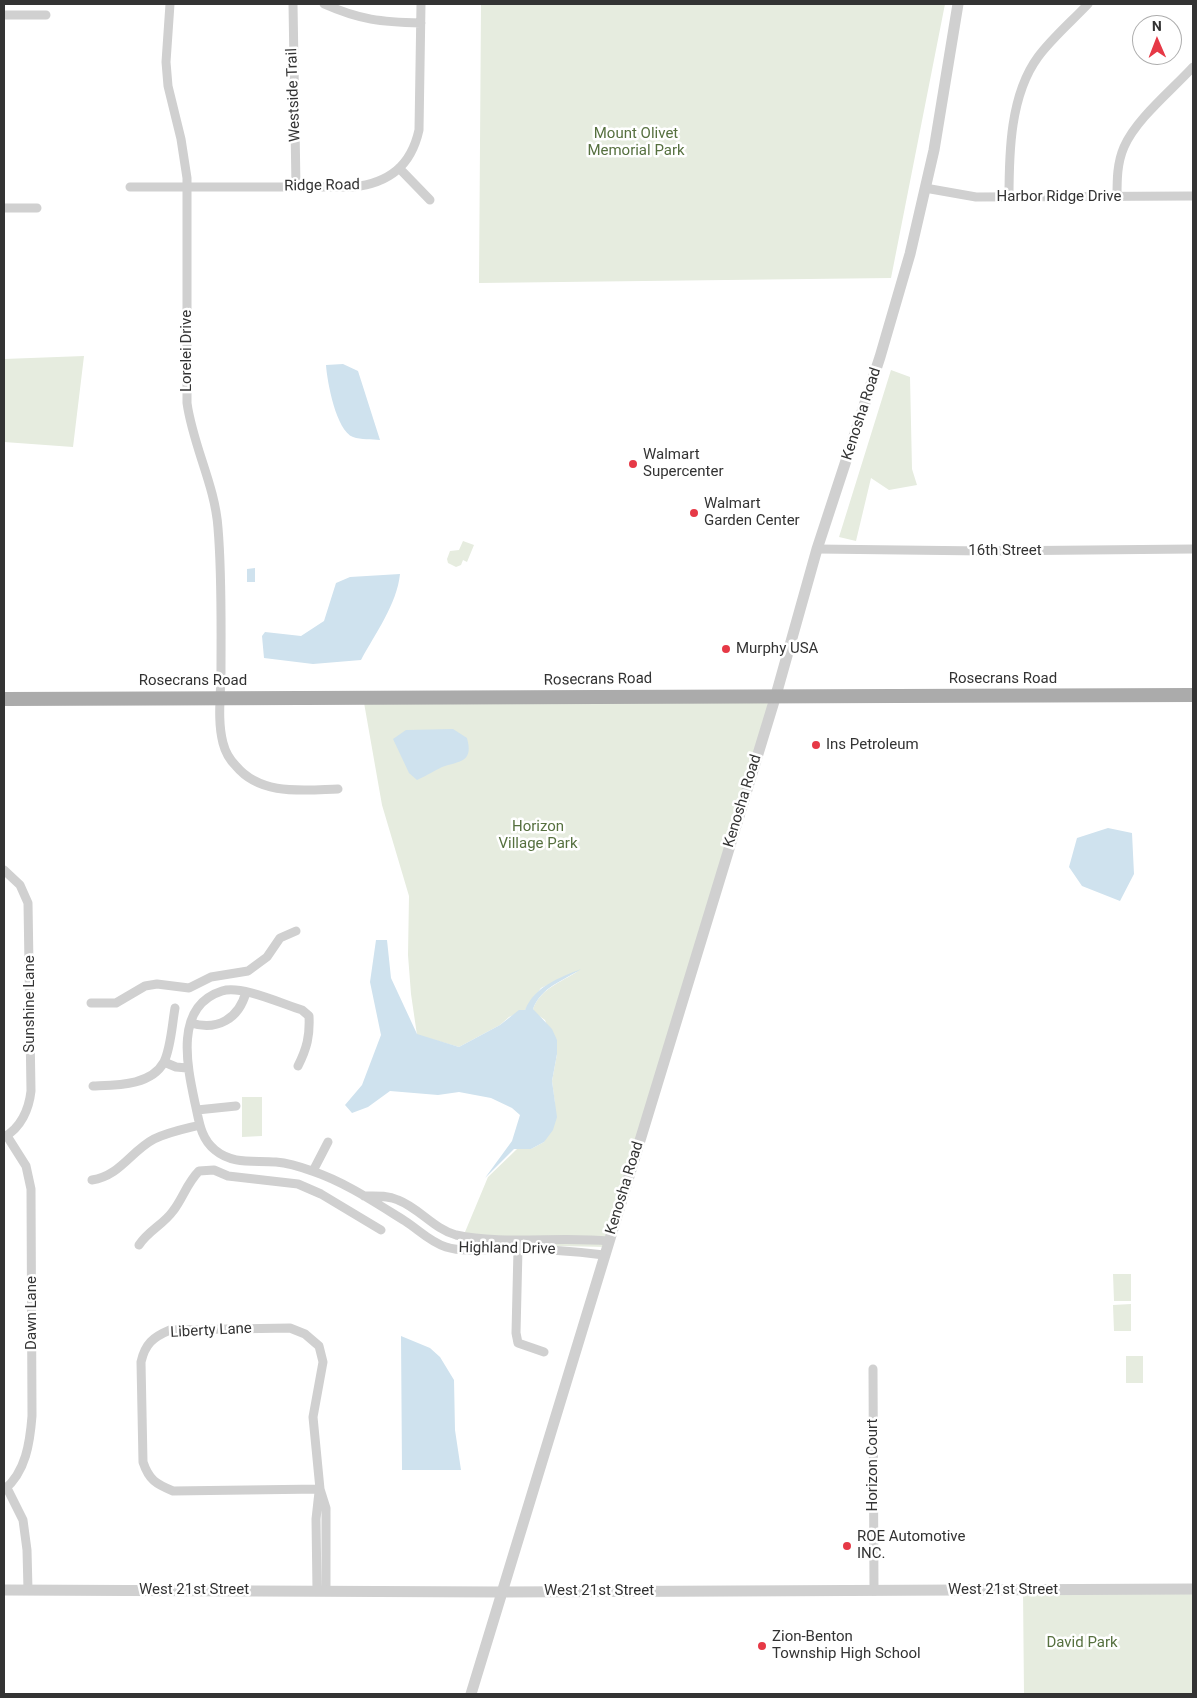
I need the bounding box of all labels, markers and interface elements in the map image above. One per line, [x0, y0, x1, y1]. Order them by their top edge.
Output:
north arrow [1132, 15, 1182, 65]
text: N [1152, 18, 1162, 34]
street label: Westside Trail [283, 48, 305, 142]
park label: Mount Olivet Memorial Park [587, 125, 685, 160]
street label: Ridge Road [284, 176, 360, 196]
street label: Harbor Ridge Drive [997, 188, 1121, 206]
street label: Lorelei Drive [178, 310, 196, 392]
street label: Kenosha Road [839, 365, 885, 463]
place label: Walmart Supercenter [643, 446, 724, 481]
marker: Walmart Supercenter [627, 458, 639, 470]
place label: Walmart Garden Center [704, 495, 800, 530]
marker: Walmart Garden Center [688, 507, 700, 519]
street label: 16th Street [968, 542, 1042, 560]
place label: Murphy USA [736, 640, 818, 658]
marker: Murphy USA [720, 643, 732, 655]
street label: Rosecrans Road [544, 670, 652, 690]
street label: Rosecrans Road [949, 670, 1057, 688]
street label: Rosecrans Road [139, 672, 247, 690]
place label: Ins Petroleum [826, 736, 919, 754]
marker: Ins Petroleum [810, 739, 822, 751]
street label: Kenosha Road [720, 752, 766, 850]
park label: Horizon Village Park [499, 818, 577, 853]
street label: Sunshine Lane [21, 955, 39, 1053]
street label: Kenosha Road [602, 1139, 648, 1237]
street label: Highland Drive [458, 1239, 556, 1259]
street label: Dawn Lane [23, 1276, 41, 1350]
street label: Liberty Lane [170, 1320, 252, 1342]
street label: Horizon Court [864, 1419, 882, 1511]
place label: ROE Automotive INC. [857, 1528, 965, 1563]
marker: ROE Automotive INC. [841, 1540, 853, 1552]
street label: West 21st Street [139, 1581, 249, 1599]
street label: West 21st Street [948, 1581, 1058, 1599]
street label: West 21st Street [544, 1582, 654, 1600]
place label: Zion-Benton Township High School [772, 1628, 921, 1663]
park label: David Park [1046, 1634, 1118, 1652]
marker: Zion-Benton Township High School [756, 1640, 768, 1652]

